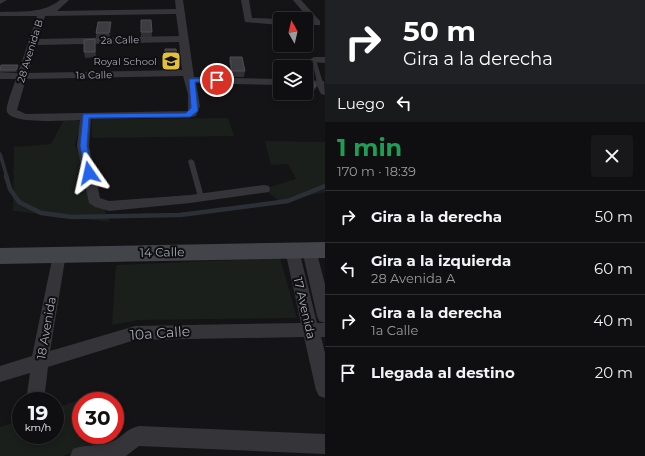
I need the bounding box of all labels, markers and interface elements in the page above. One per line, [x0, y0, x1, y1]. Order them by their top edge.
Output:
north arrow [273, 12, 313, 52]
map controls [273, 12, 313, 100]
text: 50 m [403, 14, 476, 48]
icon: right [337, 16, 389, 68]
street label: 28 Avenida B [14, 18, 46, 84]
street label: 2a Calle [101, 33, 139, 47]
text: Gira a la derecha [403, 48, 553, 70]
school or university icon: Royal School [160, 50, 182, 72]
place label: Royal School [94, 55, 157, 68]
button: layers [273, 60, 313, 100]
pin [200, 63, 234, 97]
street label: 1a Calle [76, 68, 112, 82]
icon: arrive [206, 69, 228, 91]
icon: left [393, 92, 415, 114]
text: Luego [337, 94, 385, 113]
text: 1 min [337, 133, 402, 162]
button: close [591, 135, 633, 177]
position arrow [68, 152, 110, 194]
text: 170 m · 18:39 [337, 163, 416, 179]
icon: right [337, 206, 359, 228]
text: Gira a la derecha [371, 207, 502, 226]
text: 50 m [595, 207, 633, 226]
street label: 14 Calle [140, 244, 184, 260]
text: Gira a la izquierda [371, 251, 511, 270]
icon: left [337, 258, 359, 280]
text: 60 m [594, 259, 633, 278]
text: 28 Avenida A [371, 270, 455, 286]
street label: 17 Avenida [291, 276, 319, 340]
street label: 18 Avenida [33, 295, 59, 361]
text: Gira a la derecha [371, 303, 502, 322]
icon: right [337, 310, 359, 332]
text: 40 m [593, 311, 633, 330]
street label: 10a Calle [129, 322, 191, 344]
text: 1a Calle [371, 322, 418, 338]
icon: arrive [337, 362, 359, 384]
text: Llegada al destino [371, 363, 515, 382]
text: 20 m [595, 363, 633, 382]
speed limit sign: 30 [72, 392, 124, 444]
text: 19 [28, 401, 48, 425]
text: km/h [25, 421, 51, 434]

